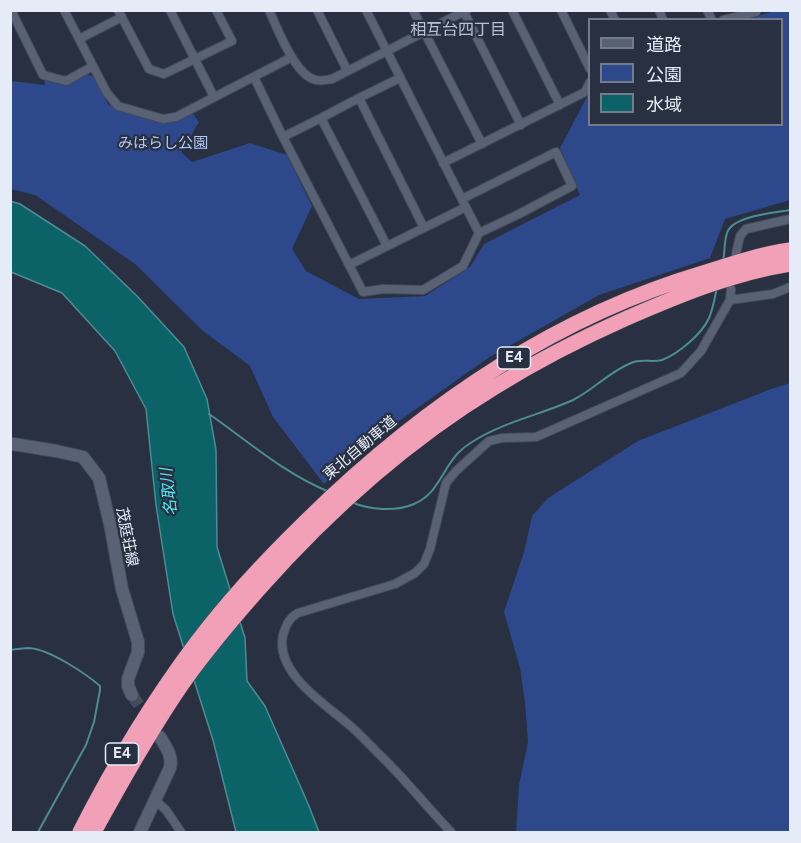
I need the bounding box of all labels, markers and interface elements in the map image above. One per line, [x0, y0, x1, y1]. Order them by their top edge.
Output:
legend [588, 18, 783, 126]
district label: 相互台四丁目 [410, 20, 506, 40]
text: 道路 [646, 34, 682, 55]
text: 公園 [646, 64, 682, 85]
text: 水域 [646, 94, 682, 115]
park label: みはらし公園 [118, 134, 208, 152]
road number: E4 [498, 347, 530, 369]
street label: 東北自動車道 [320, 412, 400, 484]
water label: 名取川 [157, 467, 181, 517]
street label: 茂庭荘線 [112, 506, 142, 568]
road number: E4 [106, 743, 138, 765]

